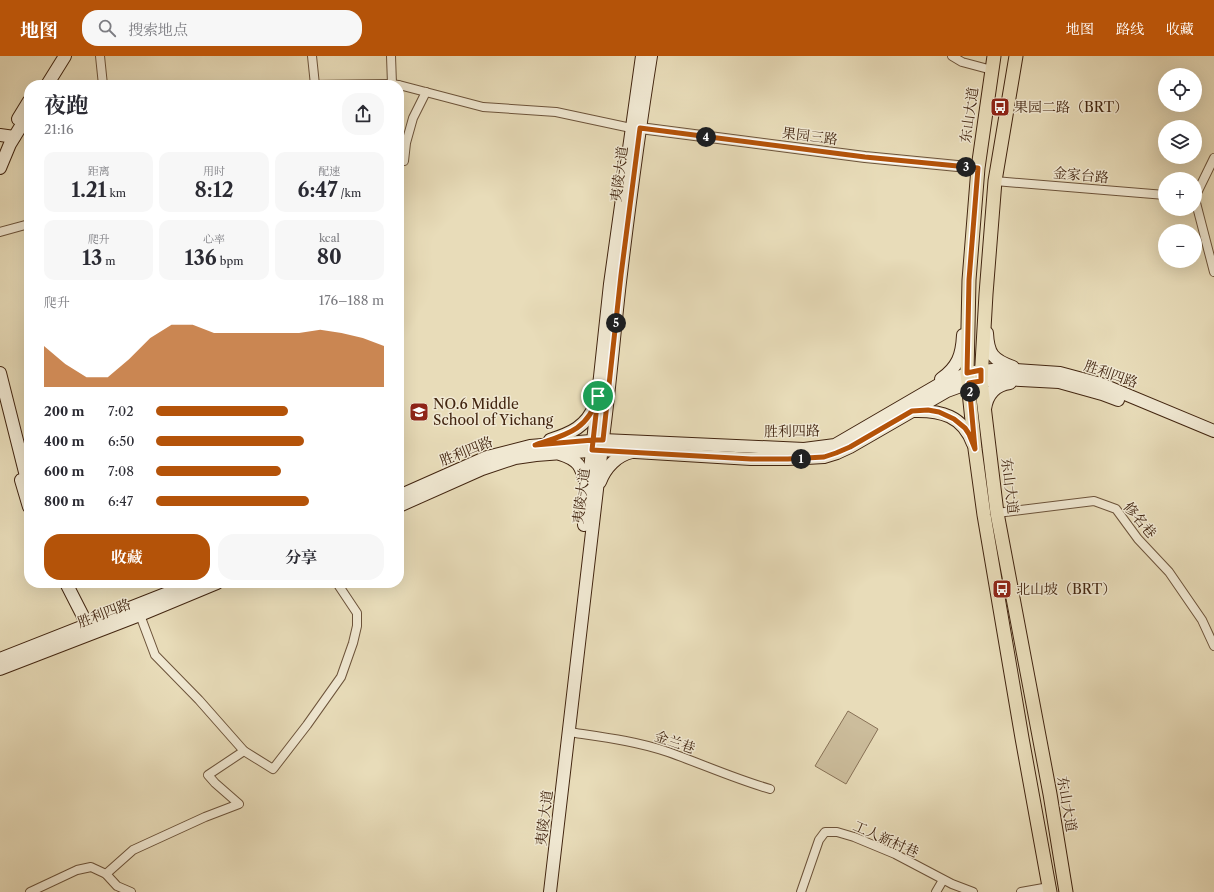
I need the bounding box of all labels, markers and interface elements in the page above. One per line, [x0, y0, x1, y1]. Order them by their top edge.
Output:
search box [82, 10, 362, 46]
icon: search [96, 17, 118, 39]
text: 地图 [20, 19, 58, 42]
text: 搜索地点 [128, 20, 188, 39]
text: 地图 [1066, 20, 1094, 38]
text: 路线 [1116, 20, 1144, 38]
text: 收藏 [1166, 20, 1194, 38]
map controls [1158, 68, 1202, 268]
button: locate [1158, 68, 1202, 112]
street label: 东山大道 [956, 86, 982, 144]
text: 夜跑 [44, 92, 88, 119]
button: share [342, 93, 384, 135]
bus stop icon: 果园二路（BRT） [989, 96, 1011, 118]
place label: 果园二路（BRT） [1014, 98, 1128, 116]
button: layers [1158, 120, 1202, 164]
text: 21:16 [44, 121, 74, 137]
street label: 果园三路 [781, 124, 839, 148]
pin: 4 [696, 127, 716, 147]
text: 4 [703, 130, 709, 144]
street label: 夷陵大道 [607, 145, 631, 203]
pin: 3 [956, 157, 976, 177]
text: 3 [963, 160, 969, 174]
text: 距离 [88, 164, 110, 178]
text: 用时 [203, 164, 225, 178]
text: 配速 [318, 164, 340, 178]
street label: 金家台路 [1052, 164, 1110, 186]
button: + [1158, 172, 1202, 216]
text: 1.21 [71, 178, 107, 202]
text: 8:12 [194, 178, 234, 202]
text: 6:47 [297, 178, 338, 202]
text: km [107, 186, 126, 200]
text: /km [338, 186, 361, 200]
button: − [1158, 224, 1202, 268]
text: kcal [319, 231, 340, 245]
text: 爬升 [88, 232, 110, 246]
text: 心率 [203, 232, 225, 246]
text: 80 [317, 245, 342, 269]
text: 13 [82, 246, 102, 270]
text: 136 [185, 246, 217, 270]
text: m [102, 254, 115, 268]
text: bpm [217, 254, 243, 268]
text: 176–188 m [319, 292, 384, 308]
text: 爬升 [44, 294, 70, 310]
pin: 5 [606, 313, 626, 333]
text: 5 [613, 316, 619, 330]
street label: 胜利四路 [1082, 356, 1140, 392]
pin [581, 379, 615, 413]
pin: 2 [960, 382, 980, 402]
icon: arrive [587, 385, 609, 407]
text: 2 [967, 385, 973, 399]
place label: NO.6 Middle School of Yichang [433, 395, 554, 429]
school or university icon: NO.6 Middle School of Yichang [408, 401, 430, 423]
text: 200 m [44, 403, 84, 419]
text: 7:02 [108, 403, 134, 419]
street label: 胜利四路 [764, 422, 820, 440]
street label: 胜利四路 [437, 432, 495, 470]
text: 400 m [44, 433, 84, 449]
text: 6:50 [108, 433, 135, 449]
pin: 1 [791, 449, 811, 469]
text: 1 [799, 452, 803, 466]
street label: 东山大道 [998, 457, 1022, 515]
text: 600 m [44, 463, 85, 479]
text: 7:08 [108, 463, 134, 479]
street label: 夷陵大道 [569, 467, 593, 525]
text: 800 m [44, 493, 85, 509]
text: 6:47 [108, 493, 133, 509]
street label: 修名巷 [1120, 498, 1160, 542]
button: 收藏 [44, 534, 210, 580]
button: 分享 [218, 534, 384, 580]
bus stop icon: 北山坡（BRT） [991, 578, 1013, 600]
place label: 北山坡（BRT） [1016, 580, 1116, 598]
street label: 胜利四路 [75, 595, 133, 631]
street label: 金兰巷 [652, 727, 698, 757]
street label: 东山大道 [1053, 775, 1081, 833]
street label: 夷陵大道 [532, 789, 556, 847]
street label: 工人新村巷 [850, 817, 922, 861]

